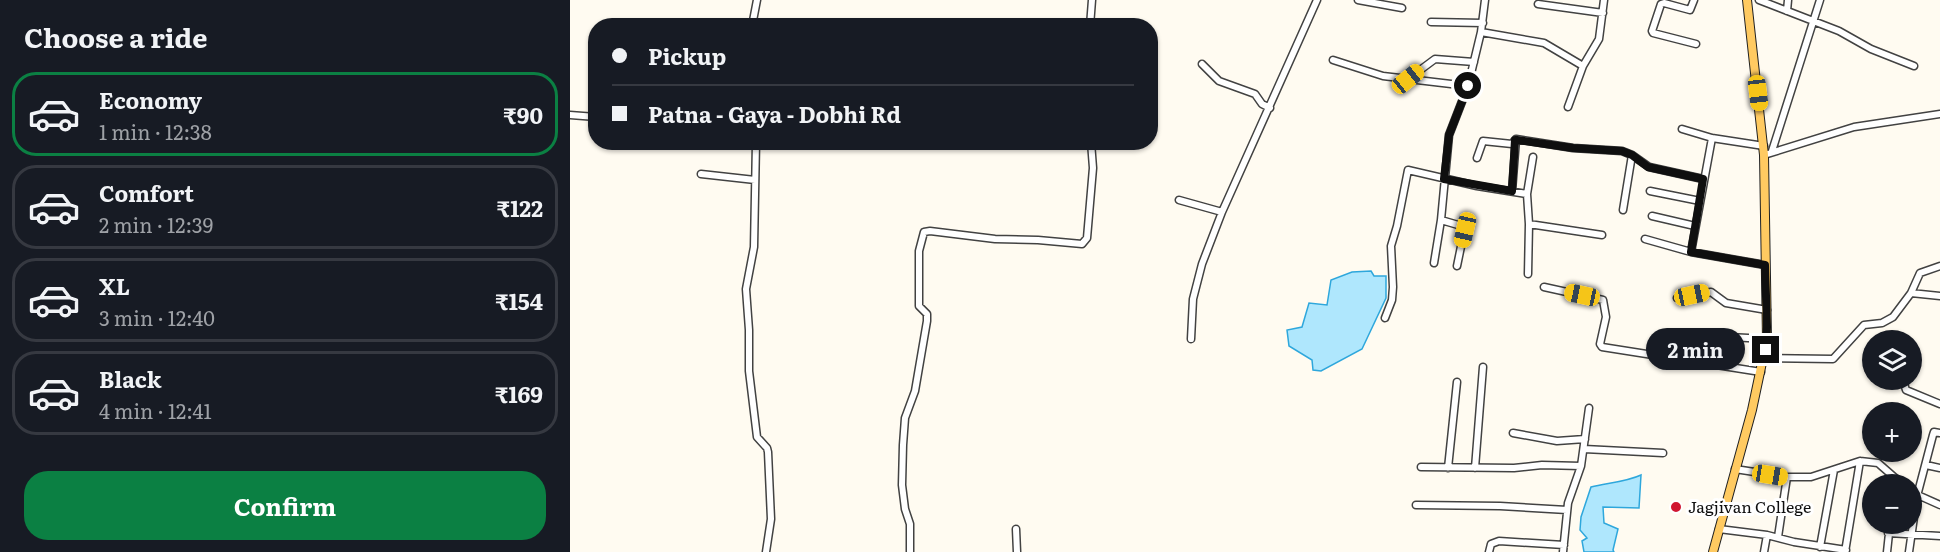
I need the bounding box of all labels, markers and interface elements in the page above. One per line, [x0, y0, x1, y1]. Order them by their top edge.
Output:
text: Choose a ride [24, 16, 207, 56]
text: Pickup [648, 39, 726, 72]
car [1388, 61, 1428, 97]
route start [1454, 72, 1481, 99]
car [1747, 74, 1769, 112]
text: Economy [99, 83, 202, 116]
icon: car [27, 87, 81, 141]
text: Patna - Gaya - Dobhi Rd [648, 97, 901, 130]
text: ₹90 [503, 98, 543, 131]
text: 1 min · 12:38 [99, 116, 212, 146]
text: Comfort [99, 176, 194, 209]
icon: car [27, 180, 81, 234]
text: ₹122 [497, 191, 543, 224]
text: 2 min · 12:39 [99, 209, 213, 239]
car [1452, 210, 1478, 250]
text: XL [99, 269, 130, 302]
icon: car [27, 273, 81, 327]
car [1563, 282, 1601, 308]
car [1673, 282, 1711, 308]
text: ₹154 [495, 284, 543, 317]
text: 3 min · 12:40 [99, 302, 215, 332]
callout: 2 min [1646, 329, 1745, 371]
map controls [1862, 330, 1922, 534]
button: layers [1862, 330, 1922, 390]
text: 2 min [1668, 334, 1723, 364]
route end [1752, 336, 1779, 363]
text: Black [99, 362, 161, 395]
icon: car [27, 366, 81, 420]
text: ₹169 [495, 377, 543, 410]
text: 4 min · 12:41 [99, 395, 212, 425]
button: + [1862, 402, 1922, 462]
car [1751, 463, 1789, 487]
button: Confirm [24, 471, 546, 540]
button: − [1862, 474, 1922, 534]
place label: Jagjivan College [1688, 494, 1811, 518]
marker: Jagjivan College [1669, 500, 1683, 514]

